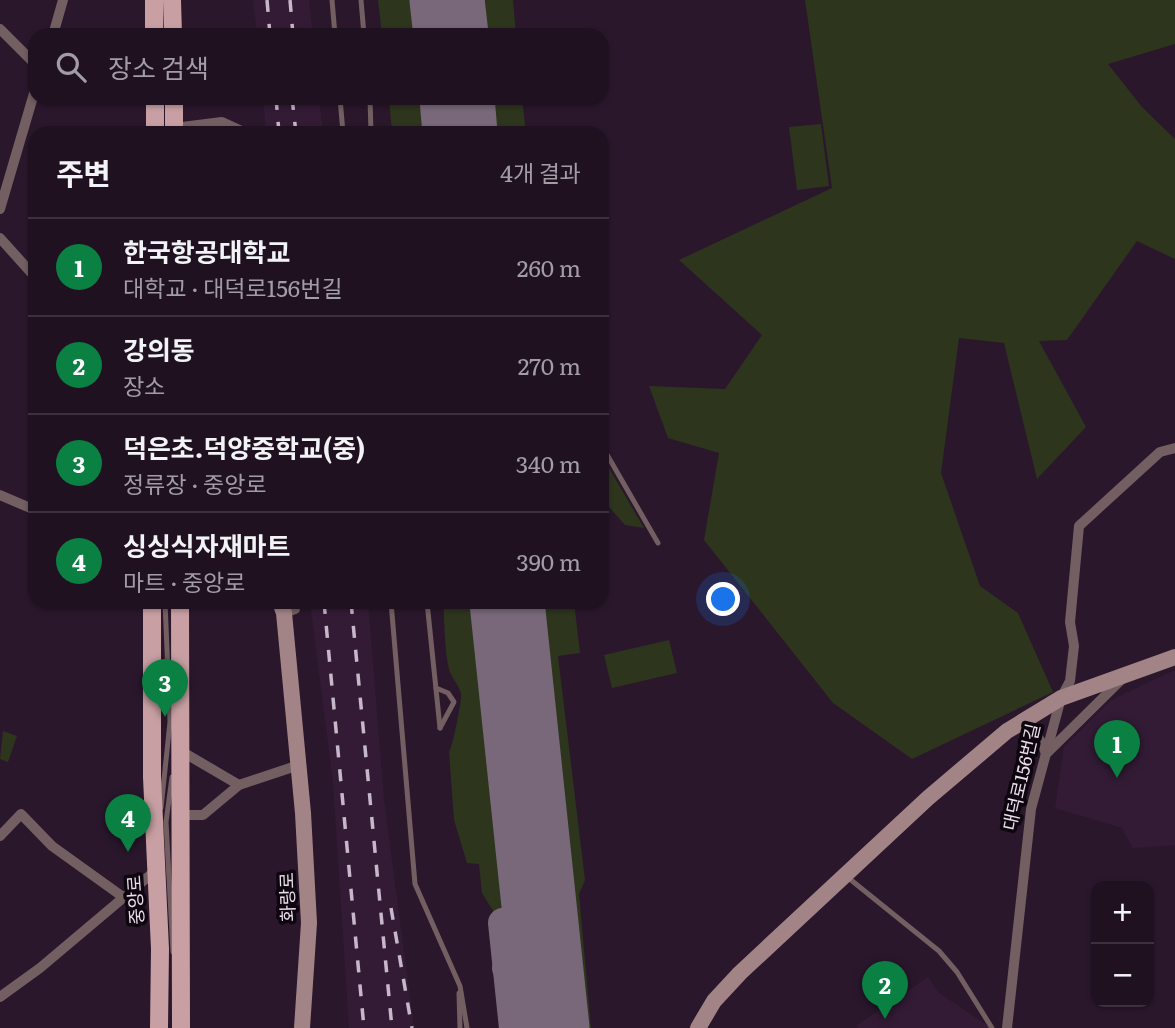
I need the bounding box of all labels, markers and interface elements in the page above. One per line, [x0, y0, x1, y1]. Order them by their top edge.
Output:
search box [28, 28, 609, 105]
text: 장소 검색 [108, 47, 209, 86]
icon: search [52, 48, 90, 86]
text: 주변 [56, 150, 111, 194]
text: 4개 결과 [500, 155, 581, 189]
text: 한국항공대학교 [123, 231, 290, 270]
text: 1 [74, 250, 84, 284]
text: 260 m [517, 250, 581, 284]
text: 대학교 · 대덕로156번길 [123, 270, 343, 304]
text: 강의동 [123, 329, 195, 368]
text: 2 [73, 348, 85, 382]
text: 270 m [518, 348, 581, 382]
text: 장소 [123, 368, 165, 402]
text: 덕은초.덕양중학교(중) [123, 427, 365, 466]
text: 3 [73, 446, 85, 480]
text: 340 m [516, 446, 581, 480]
text: 정류장 · 중앙로 [123, 466, 267, 500]
text: 싱싱식자재마트 [123, 525, 290, 564]
text: 4 [72, 544, 86, 578]
text: 390 m [516, 544, 581, 578]
text: 마트 · 중앙로 [123, 564, 246, 598]
your location [706, 582, 740, 616]
pin: 3 [142, 659, 188, 717]
pin: 1 [1094, 720, 1140, 778]
street label: 대덕로156번길 [995, 721, 1046, 833]
pin: 4 [105, 794, 151, 852]
street label: 화랑로 [272, 872, 301, 922]
street label: 중앙로 [119, 874, 150, 926]
map controls [1091, 881, 1154, 1007]
button: + [1091, 881, 1154, 944]
button: − [1091, 944, 1154, 1007]
pin: 2 [862, 961, 908, 1019]

